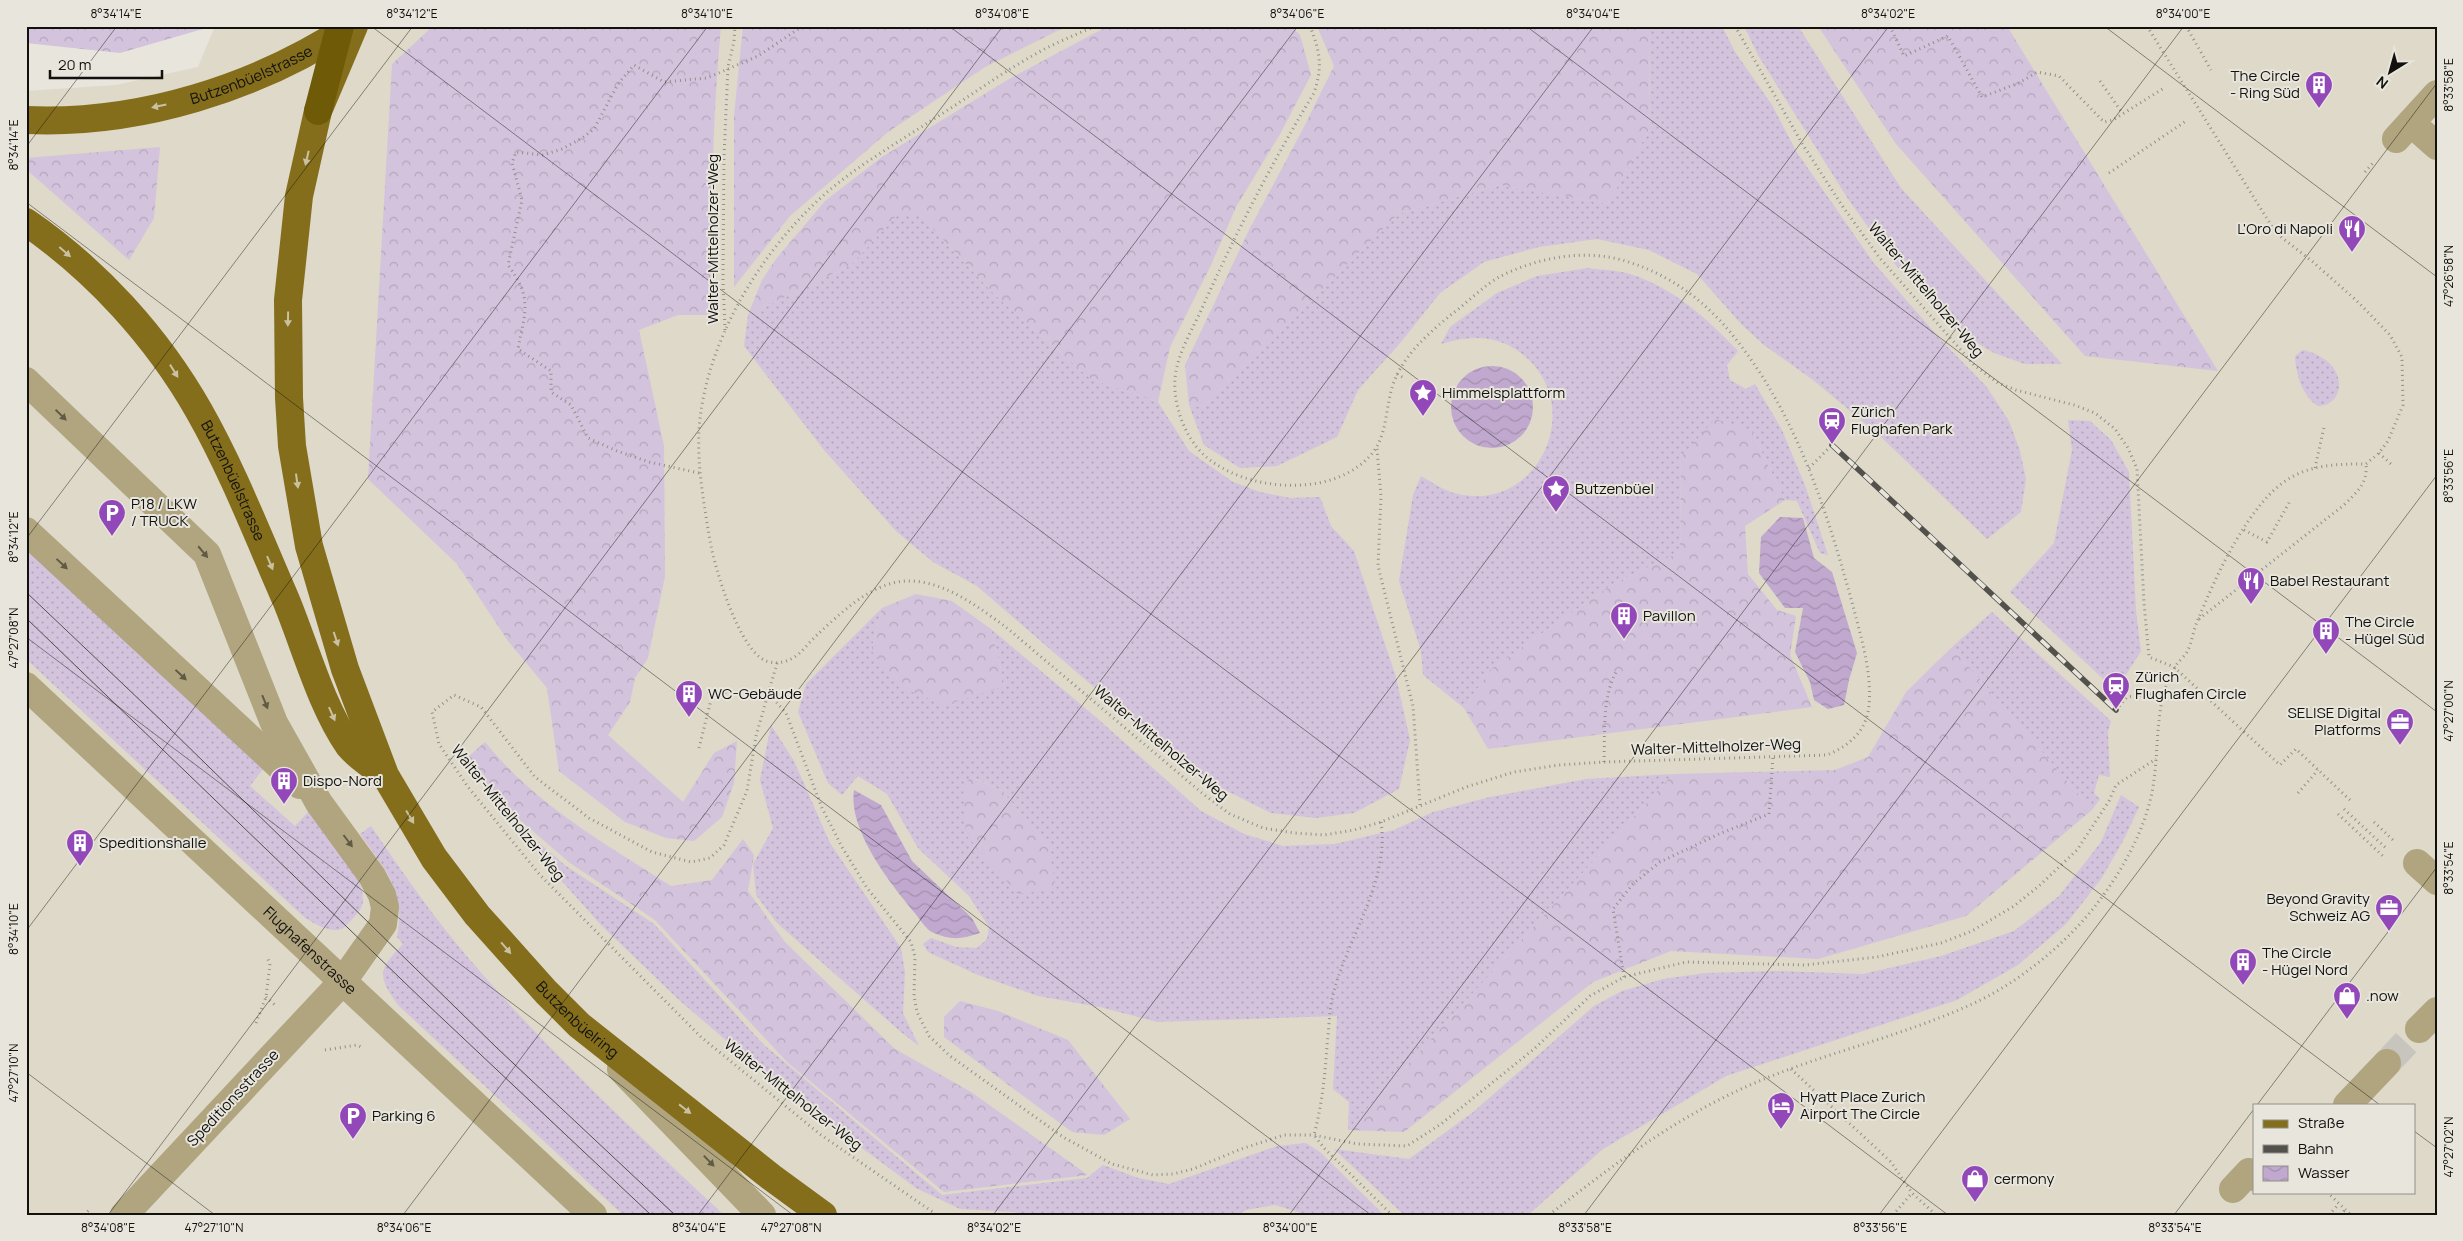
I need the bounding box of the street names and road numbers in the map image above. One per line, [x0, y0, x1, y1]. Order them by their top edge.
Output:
street label: Butzenbüelstrasse [187, 40, 316, 109]
street label: Walter-Mittelholzer-Weg [702, 154, 723, 324]
street label: Walter-Mittelholzer-Weg [1864, 218, 1989, 362]
street label: Butzenbüelstrasse [196, 416, 271, 544]
street label: Walter-Mittelholzer-Weg [1089, 680, 1233, 805]
street label: Walter-Mittelholzer-Weg [1631, 733, 1801, 760]
street label: Walter-Mittelholzer-Weg [447, 740, 570, 885]
street label: Flughafenstrasse [259, 902, 361, 999]
street label: Butzenbüelring [531, 976, 624, 1063]
street label: Walter-Mittelholzer-Weg [720, 1034, 867, 1155]
street label: Speditionsstrasse [182, 1044, 284, 1151]

